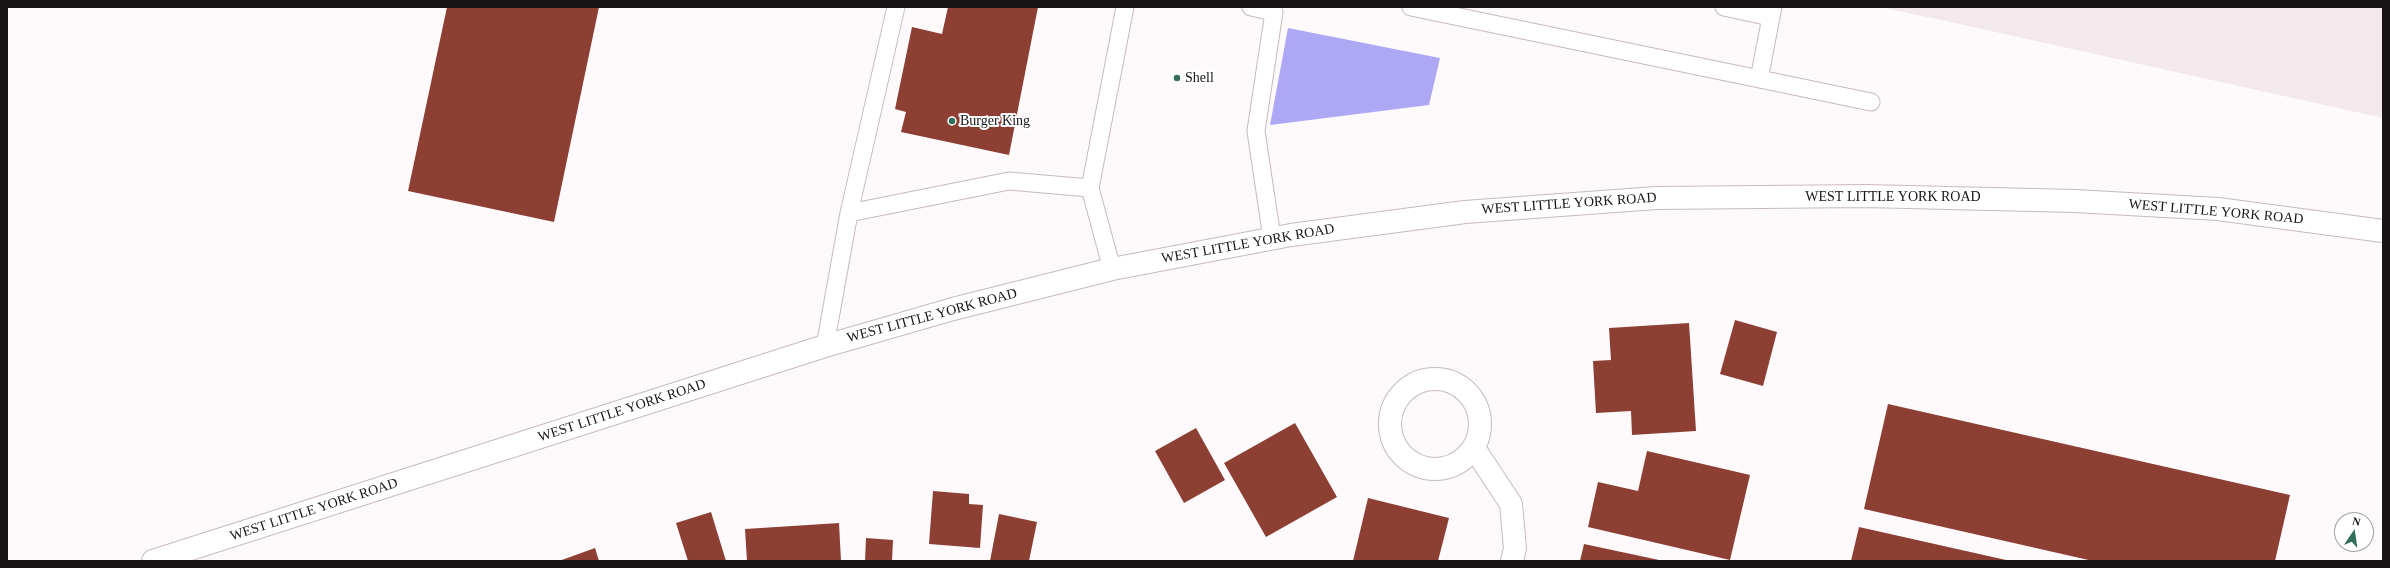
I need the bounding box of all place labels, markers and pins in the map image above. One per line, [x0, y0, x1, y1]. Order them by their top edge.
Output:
place label: Shell [1185, 70, 1214, 86]
marker: Shell [1172, 73, 1182, 83]
place label: Burger King [960, 113, 1030, 129]
marker: Burger King [947, 116, 957, 126]

